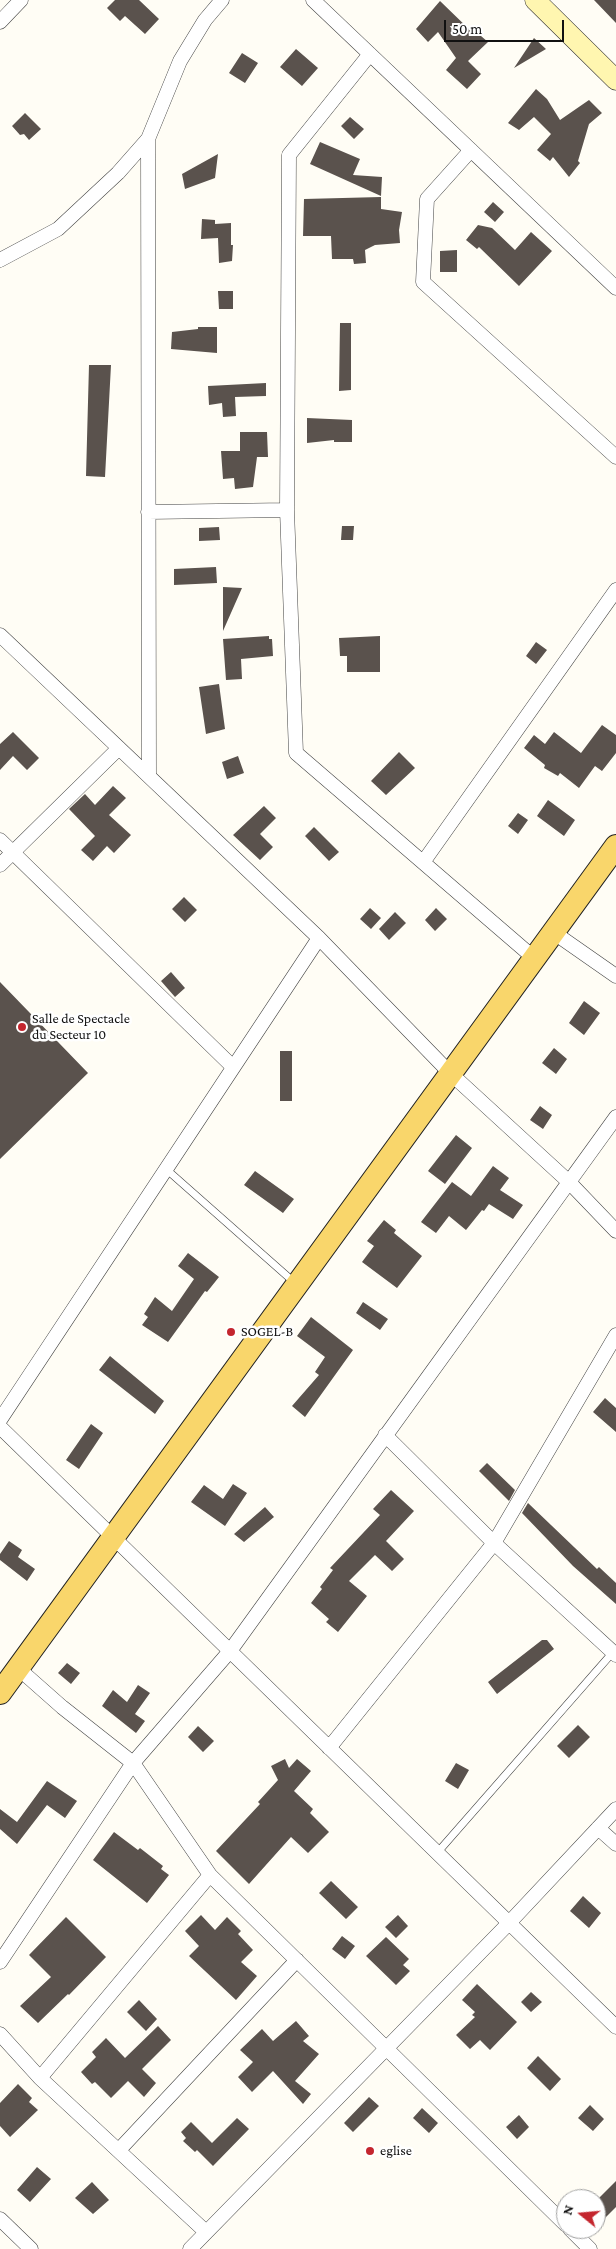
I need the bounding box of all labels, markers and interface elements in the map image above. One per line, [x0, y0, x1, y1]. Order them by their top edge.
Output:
scale bar [446, 10, 566, 42]
text: 50 m [452, 21, 482, 37]
place label: Salle de Spectacle du Secteur 10 [32, 1011, 130, 1044]
marker: Salle de Spectacle du Secteur 10 [16, 1021, 28, 1033]
place label: SOGEL-B [241, 1324, 293, 1340]
marker: SOGEL-B [225, 1326, 237, 1338]
place label: eglise [380, 2143, 412, 2159]
marker: eglise [364, 2145, 376, 2157]
north arrow [556, 2189, 606, 2239]
text: N [559, 2203, 577, 2217]

